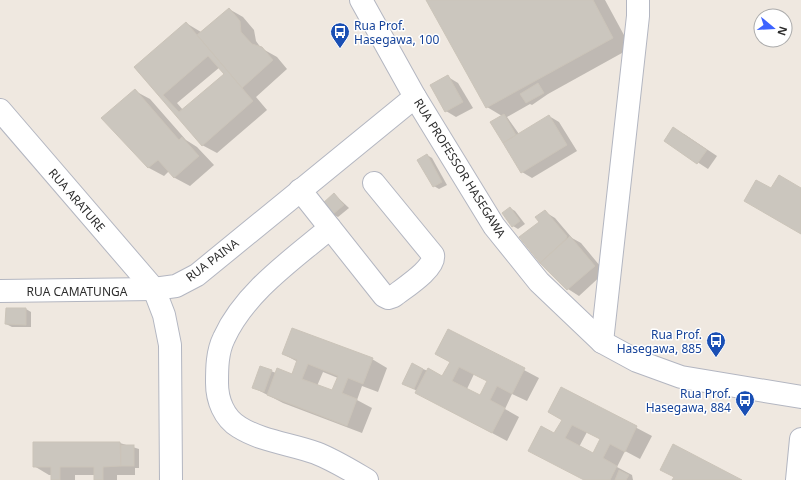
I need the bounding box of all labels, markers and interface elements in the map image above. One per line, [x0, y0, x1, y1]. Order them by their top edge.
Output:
north arrow [753, 8, 793, 48]
place label: Rua Prof. Hasegawa, 100 [354, 17, 439, 48]
bus stop icon: Rua Prof. Hasegawa, 100 [329, 21, 351, 49]
text: N [774, 25, 792, 38]
street label: RUA PROFESSOR HASEGAWA [410, 95, 510, 241]
street label: RUA ARATURE [45, 165, 109, 235]
street label: RUA PAINA [182, 234, 242, 285]
street label: RUA CAMATUNGA [27, 283, 128, 300]
place label: Rua Prof. Hasegawa, 885 [617, 326, 702, 357]
bus stop icon: Rua Prof. Hasegawa, 885 [705, 330, 727, 358]
place label: Rua Prof. Hasegawa, 884 [646, 385, 731, 416]
bus stop icon: Rua Prof. Hasegawa, 884 [734, 389, 756, 417]

